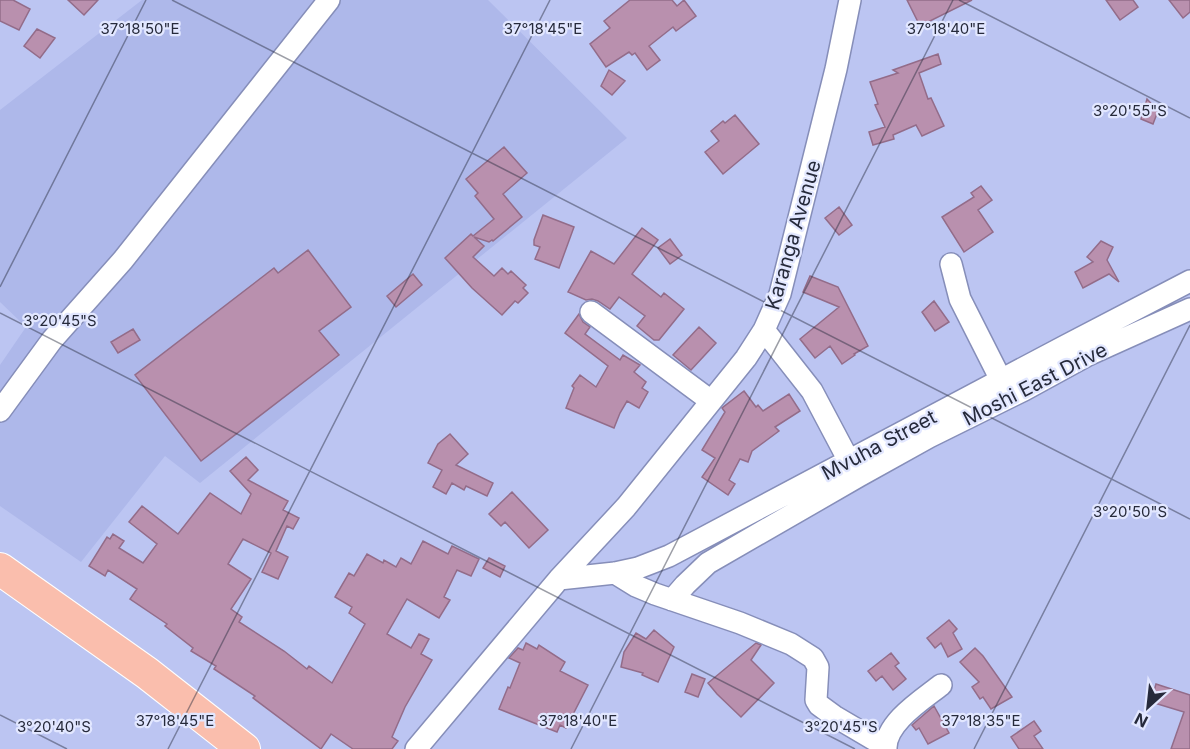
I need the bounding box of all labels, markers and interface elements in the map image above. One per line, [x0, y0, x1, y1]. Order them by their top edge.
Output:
text: 37°18'50"E [100, 19, 180, 38]
text: 37°18'45"E [504, 19, 582, 38]
text: 37°18'40"E [907, 19, 985, 38]
text: 3°20'55"S [1093, 101, 1167, 120]
street label: Karanga Avenue [760, 157, 826, 313]
text: 3°20'45"S [23, 311, 97, 330]
street label: Moshi East Drive [959, 337, 1111, 431]
street label: Mvuha Street [818, 405, 941, 485]
text: 3°20'50"S [1093, 502, 1167, 521]
north arrow [1118, 677, 1178, 737]
text: N [1131, 709, 1151, 732]
text: 37°18'45"E [136, 711, 214, 730]
text: 37°18'40"E [539, 711, 617, 730]
text: 37°18'35"E [942, 711, 1020, 730]
text: 3°20'40"S [17, 717, 91, 736]
text: 3°20'45"S [804, 717, 878, 736]

